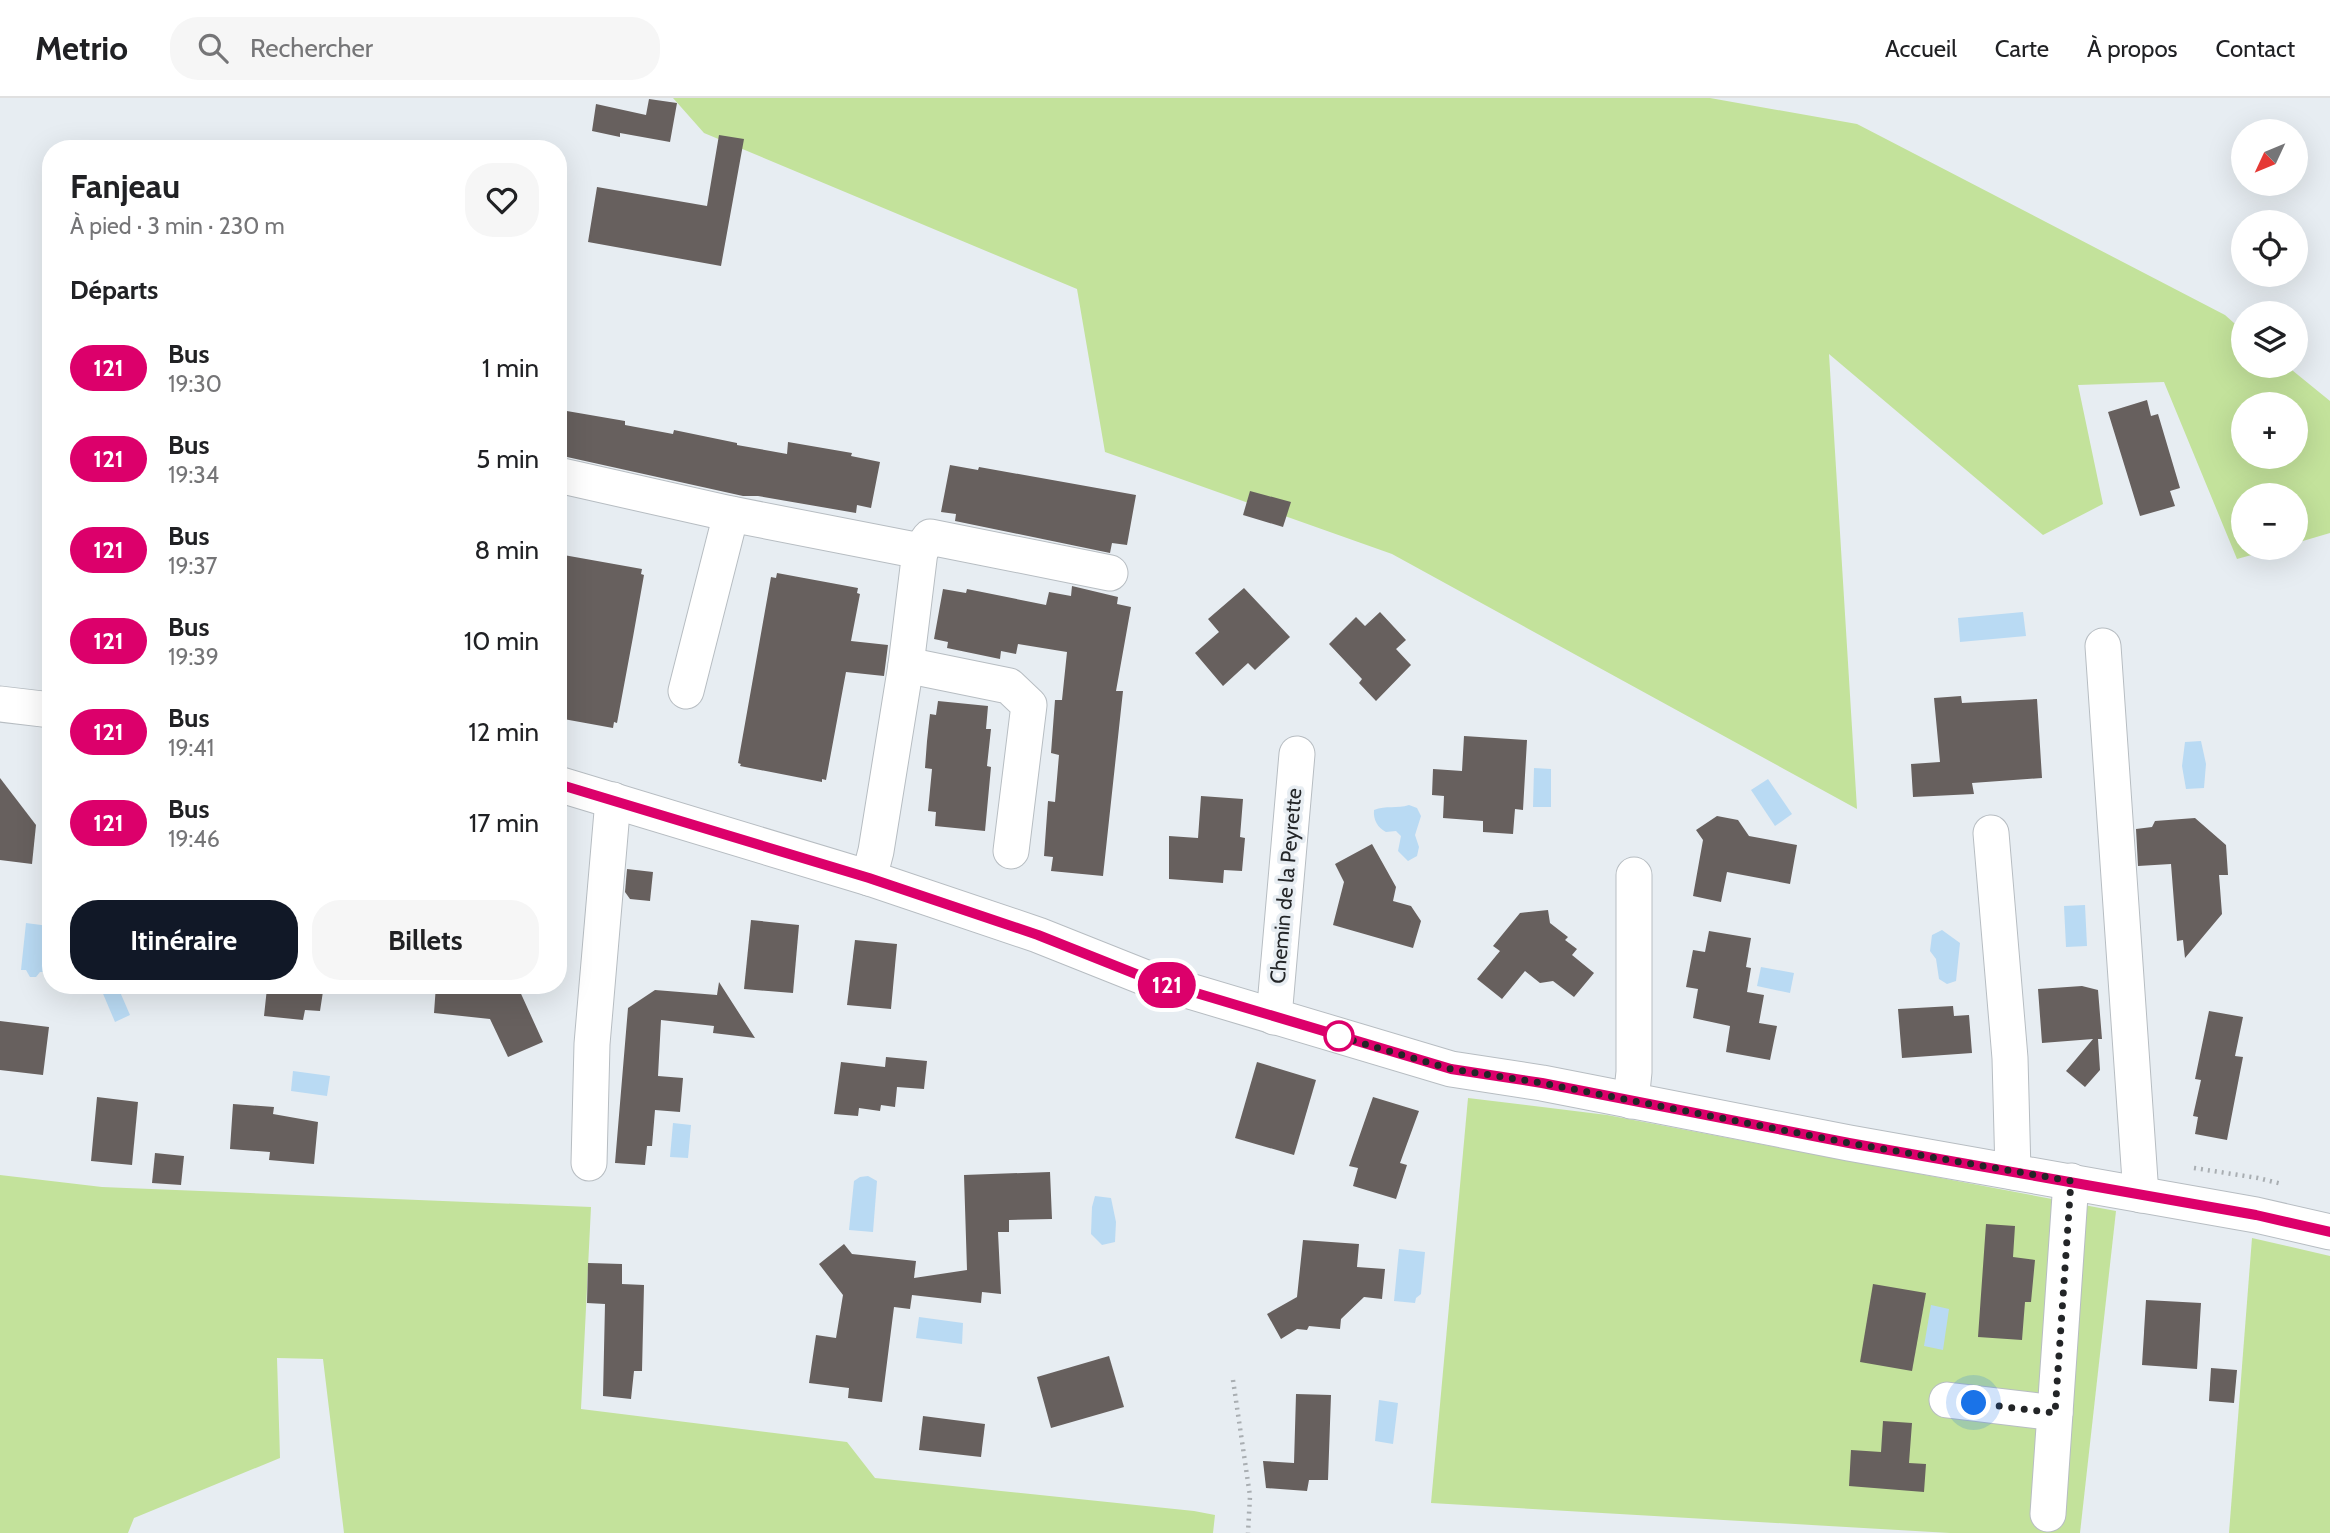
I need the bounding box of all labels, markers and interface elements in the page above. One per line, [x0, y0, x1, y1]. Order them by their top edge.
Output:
search box [170, 17, 660, 80]
text: Metrio [35, 28, 128, 68]
icon: search [194, 29, 232, 67]
text: Rechercher [250, 32, 373, 64]
text: Accueil [1885, 34, 1957, 63]
text: Carte [1995, 34, 2049, 63]
text: À propos [2087, 34, 2178, 63]
text: Contact [2216, 34, 2295, 63]
north arrow [2231, 119, 2308, 196]
map controls [2231, 119, 2308, 560]
button: heart [465, 163, 539, 237]
text: Fanjeau [70, 166, 180, 206]
button: locate [2231, 210, 2308, 287]
text: À pied · 3 min · 230 m [70, 212, 285, 240]
text: Départs [70, 274, 158, 306]
button: layers [2231, 301, 2308, 378]
text: Bus [168, 338, 209, 370]
text: 1 min [482, 352, 539, 384]
text: 121 [93, 353, 124, 382]
text: 19:30 [168, 370, 222, 398]
button: + [2231, 392, 2308, 469]
text: Bus [168, 429, 209, 461]
text: 5 min [476, 443, 539, 475]
text: 121 [93, 444, 124, 473]
text: 19:34 [168, 461, 219, 489]
button: − [2231, 483, 2308, 560]
text: Bus [168, 520, 209, 552]
text: 8 min [475, 534, 539, 566]
text: 121 [93, 535, 124, 564]
text: 19:37 [168, 552, 217, 580]
text: Bus [168, 611, 209, 643]
text: 10 min [464, 625, 539, 657]
text: 121 [93, 626, 124, 655]
text: 19:39 [168, 643, 219, 671]
text: Bus [168, 702, 209, 734]
text: 12 min [468, 716, 539, 748]
text: 121 [93, 717, 124, 746]
text: 19:41 [168, 734, 214, 762]
street label: Chemin de la Peyrette [1264, 787, 1307, 985]
text: Bus [168, 793, 209, 825]
text: 17 min [469, 807, 539, 839]
text: 121 [93, 808, 124, 837]
text: 19:46 [168, 825, 220, 853]
button: Itinéraire [70, 900, 298, 980]
button: Billets [312, 900, 539, 980]
line badge: 121 [1127, 962, 1207, 1008]
text: 121 [1152, 970, 1182, 999]
unlabelled marker [1324, 1021, 1354, 1051]
your location [1956, 1385, 1991, 1420]

